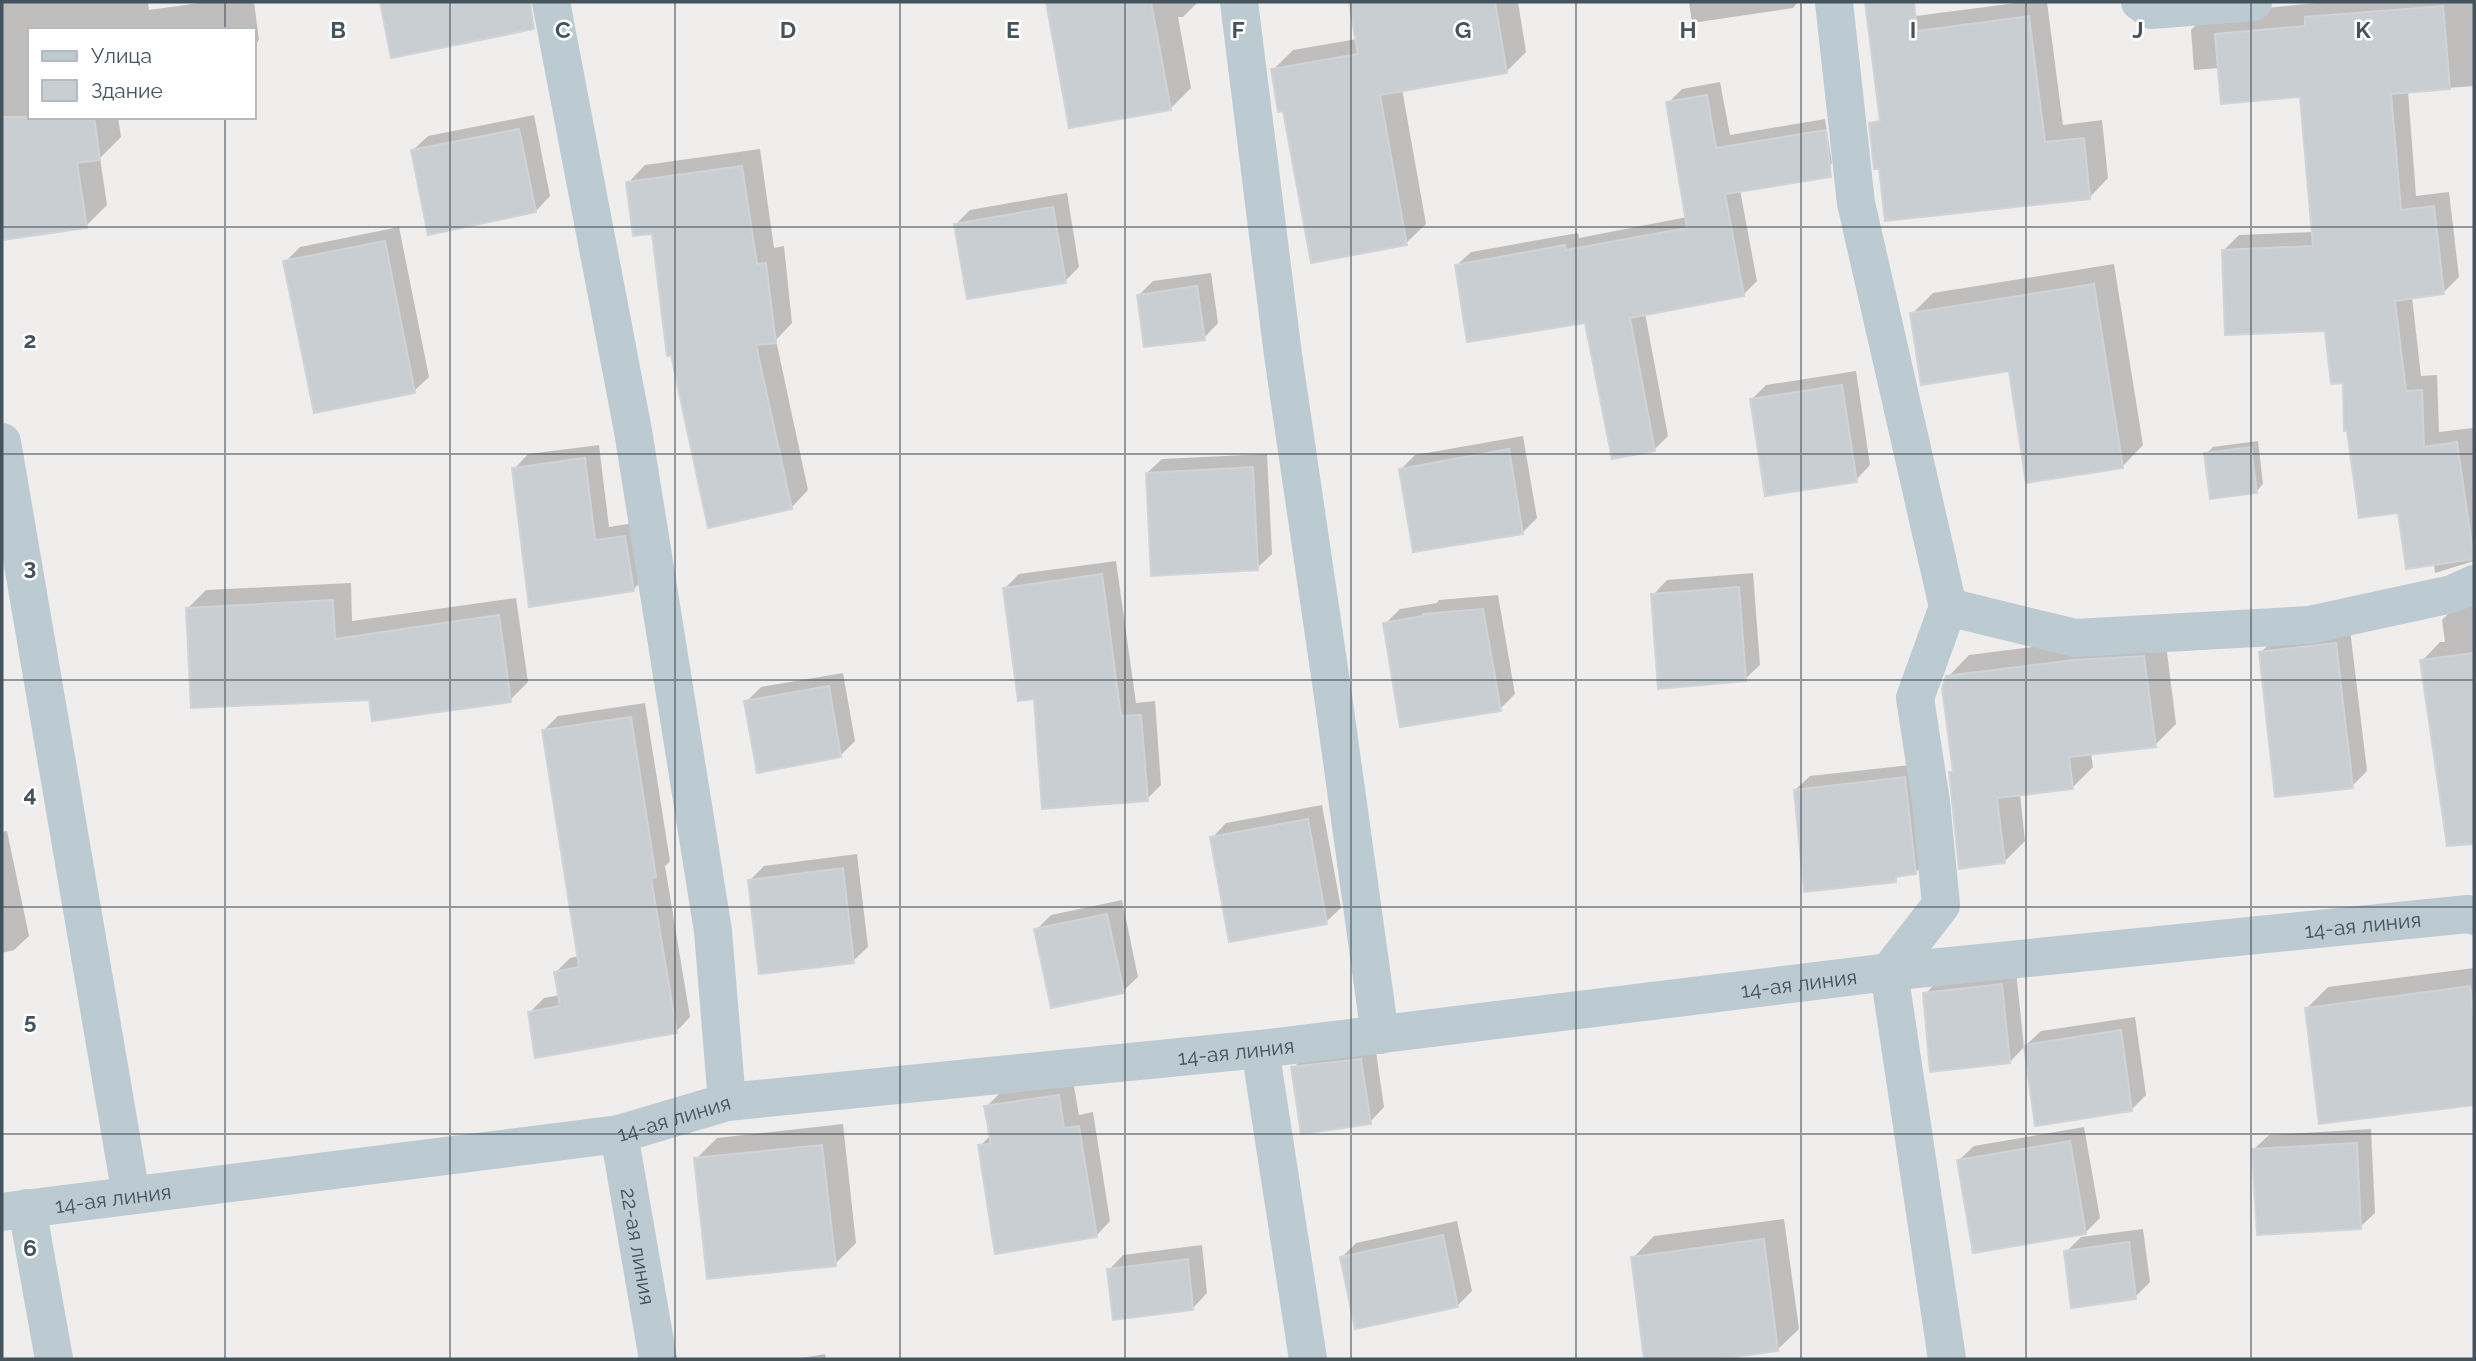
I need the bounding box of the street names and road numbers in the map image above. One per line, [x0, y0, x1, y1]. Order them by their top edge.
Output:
street label: 14-ая линия [2303, 906, 2422, 943]
street label: 14-ая линия [1739, 964, 1858, 1003]
street label: 14-ая линия [1176, 1032, 1296, 1070]
street label: 14-ая линия [614, 1089, 733, 1146]
street label: 14-ая линия [53, 1178, 173, 1218]
street label: 22-ая линия [616, 1186, 661, 1307]

